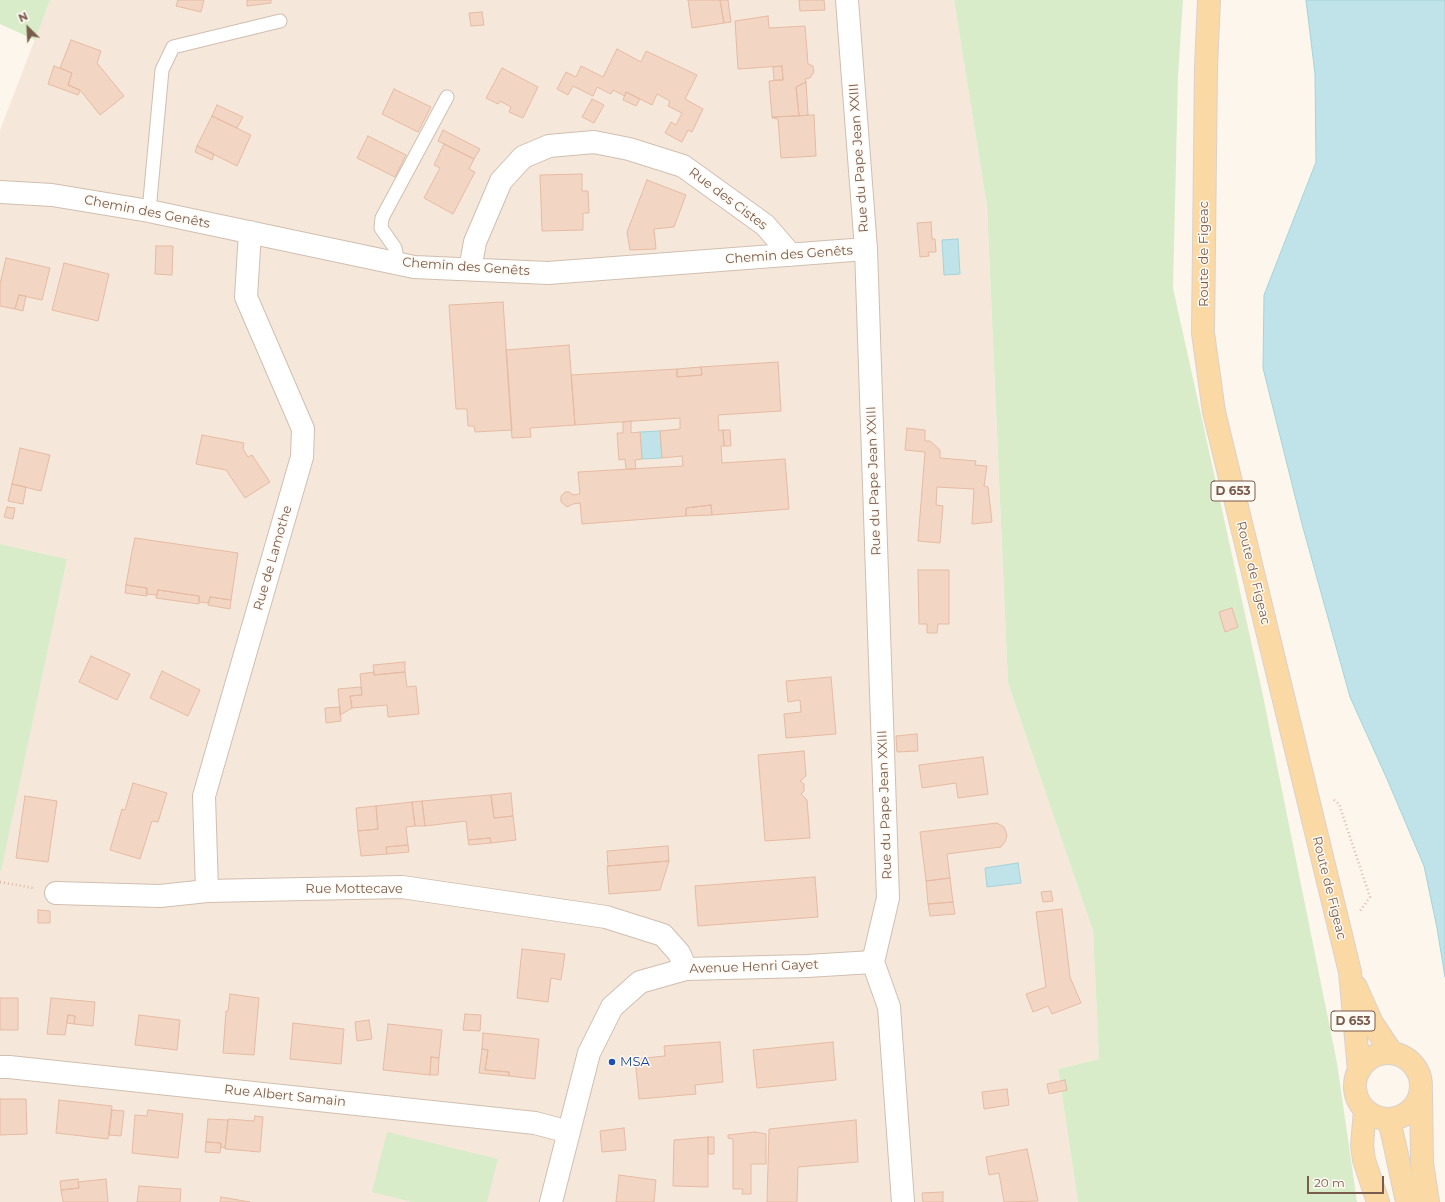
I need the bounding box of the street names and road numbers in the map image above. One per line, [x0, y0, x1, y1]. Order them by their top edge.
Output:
street label: Rue du Pape Jean XXIII [846, 83, 872, 233]
street label: Rue des Cistes [686, 164, 770, 234]
street label: Chemin des Genêts [83, 192, 211, 232]
street label: Route de Figeac [1196, 201, 1212, 307]
street label: Chemin des Genêts [725, 243, 853, 267]
street label: Chemin des Genêts [402, 255, 530, 279]
street label: Rue du Pape Jean XXIII [864, 406, 884, 556]
road number: D 653 [1211, 481, 1255, 501]
street label: Rue de Lamothe [251, 504, 295, 612]
street label: Route de Figeac [1233, 520, 1273, 626]
street label: Rue du Pape Jean XXIII [875, 730, 895, 880]
street label: Route de Figeac [1309, 835, 1349, 941]
street label: Rue Mottecave [305, 881, 403, 897]
street label: Avenue Henri Gayet [689, 957, 819, 977]
road number: D 653 [1331, 1011, 1375, 1031]
street label: Rue Albert Samain [223, 1082, 347, 1110]

